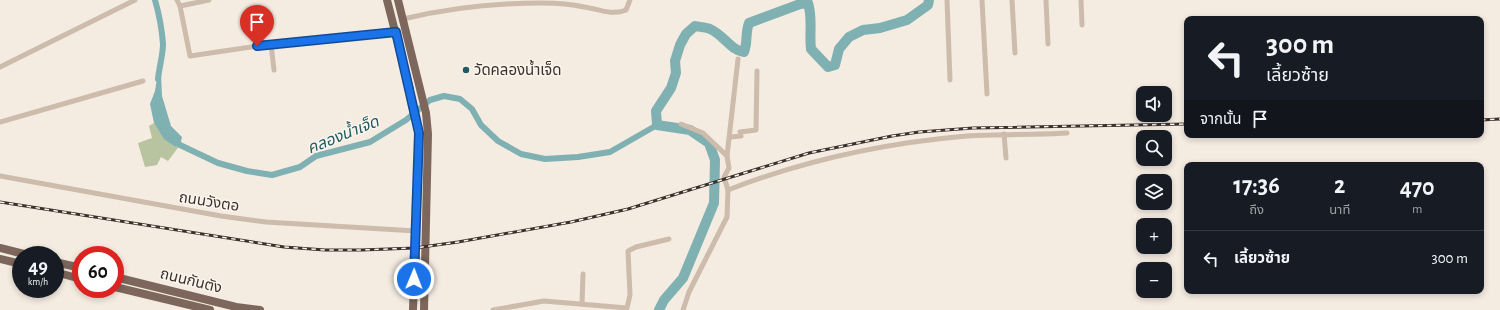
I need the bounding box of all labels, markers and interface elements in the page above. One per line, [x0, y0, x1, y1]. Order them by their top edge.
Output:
pin [240, 5, 274, 46]
icon: arrive [246, 11, 268, 33]
text: 300 m [1266, 31, 1334, 59]
icon: left [1200, 32, 1252, 84]
place label: วัดคลองน้ำเจ็ด [474, 59, 562, 78]
marker: วัดคลองน้ำเจ็ด [461, 65, 471, 75]
text: เลี้ยวซ้าย [1266, 67, 1329, 85]
map controls [1136, 86, 1172, 298]
button: sound [1136, 86, 1172, 122]
icon: arrive [1249, 108, 1271, 130]
water label: คลองน้ำเจ็ด [303, 109, 382, 157]
text: จากนั้น [1200, 112, 1241, 127]
button: search [1136, 130, 1172, 166]
button: layers [1136, 174, 1172, 210]
text: 17:36 [1233, 174, 1280, 198]
text: 2 [1334, 174, 1345, 198]
text: 470 [1400, 176, 1435, 200]
street label: ถนนวังตอ [178, 189, 240, 214]
text: m [1412, 203, 1422, 216]
text: ถึง [1249, 204, 1264, 217]
text: นาที [1329, 204, 1350, 217]
button: + [1136, 218, 1172, 254]
speed limit sign: 60 [72, 246, 124, 298]
icon: left [1200, 248, 1222, 270]
text: เลี้ยวซ้าย [1234, 251, 1290, 266]
text: 300 m [1432, 251, 1468, 266]
text: 49 [28, 257, 48, 277]
position arrow [393, 258, 435, 300]
button: − [1136, 262, 1172, 298]
street label: ถนนกันตัง [159, 265, 224, 296]
text: km/h [28, 277, 48, 287]

